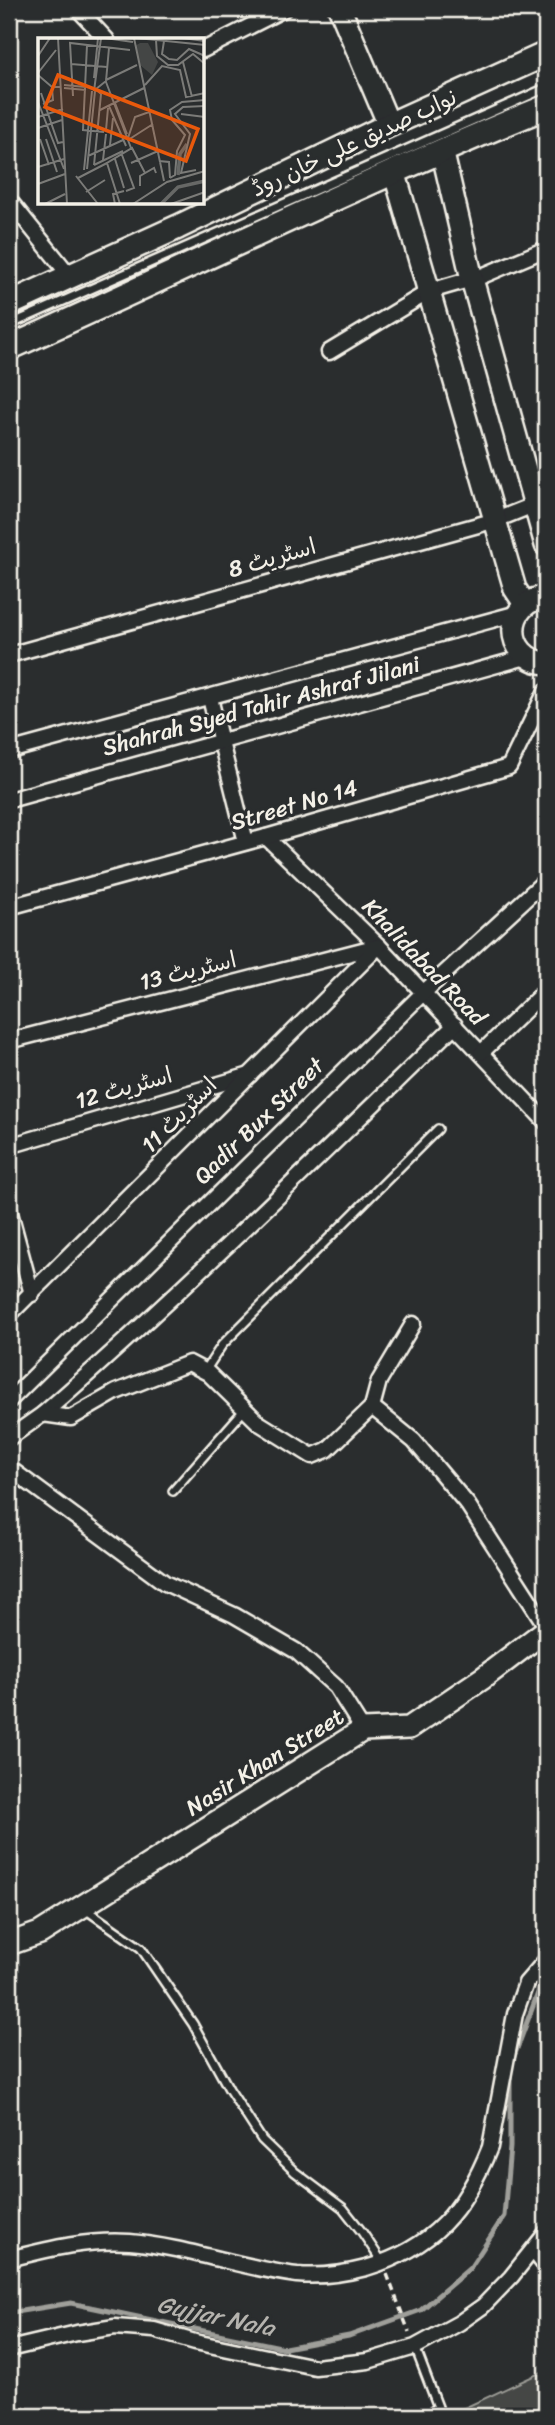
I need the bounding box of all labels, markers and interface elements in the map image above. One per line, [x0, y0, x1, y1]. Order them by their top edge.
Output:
inset map [38, 38, 205, 205]
street label: نواب صدیق علی خان روڈ [244, 77, 464, 209]
street label: اسٹریٹ 8 [223, 526, 321, 590]
street label: Shahrah Syed Tahir Ashraf Jilani [97, 644, 425, 768]
street label: Street No 14 [226, 767, 362, 843]
street label: Khalidabad Road [352, 888, 498, 1037]
street label: اسٹریٹ 13 [135, 939, 241, 1003]
street label: Qadir Bux Street [184, 1046, 336, 1195]
street label: اسٹریٹ 12 [71, 1055, 177, 1121]
street label: اسٹریٹ 11 [131, 1067, 227, 1163]
street label: Nasir Khan Street [177, 1697, 353, 1827]
water label: Gujjar Nala [153, 2283, 281, 2349]

